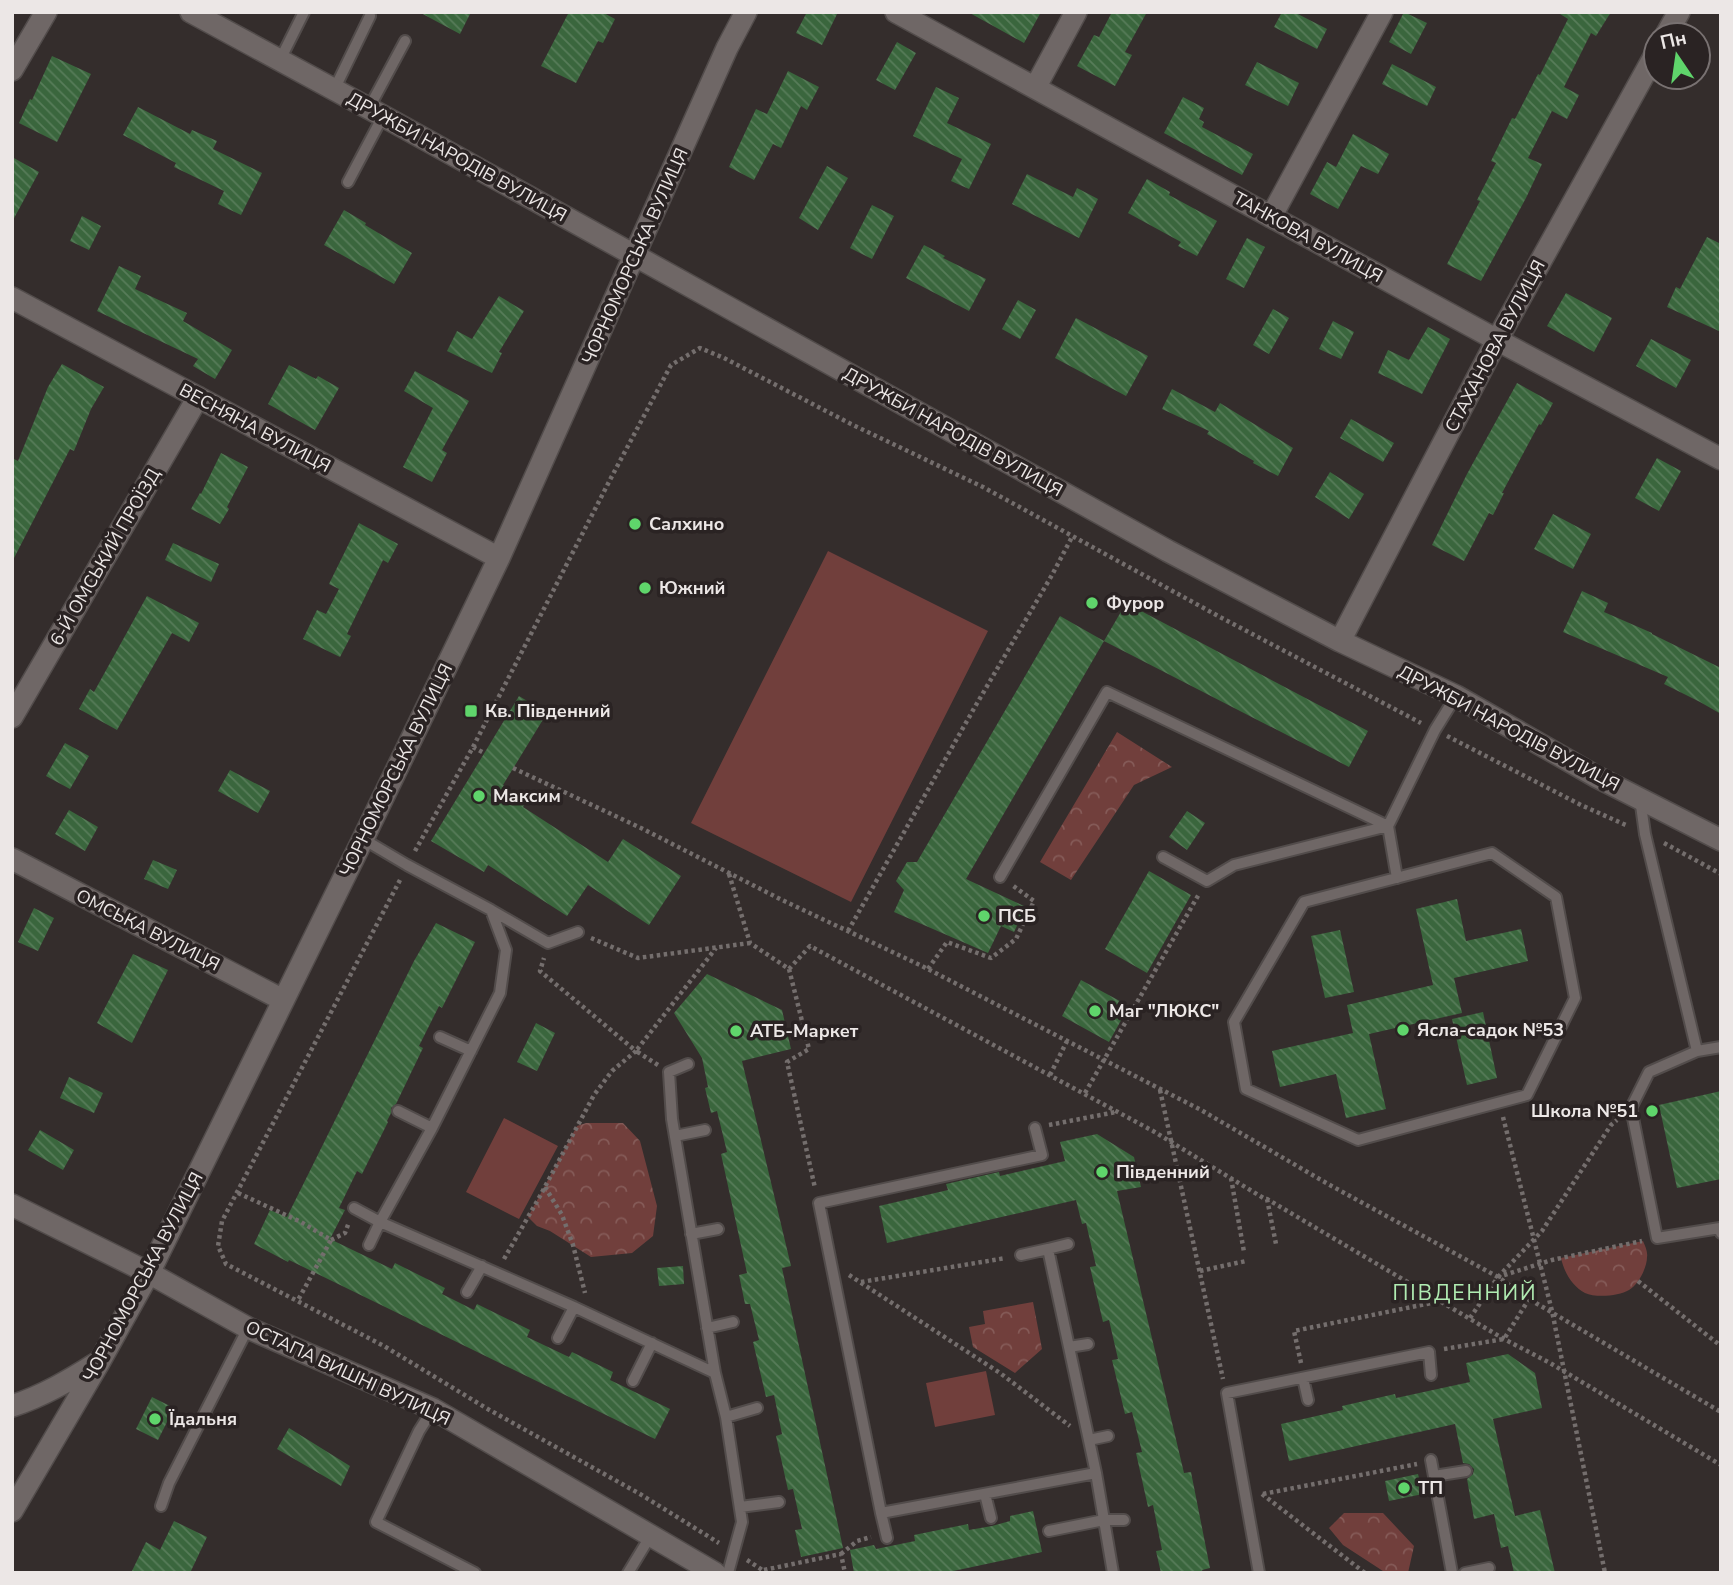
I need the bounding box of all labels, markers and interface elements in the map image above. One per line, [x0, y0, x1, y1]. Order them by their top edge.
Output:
north arrow [1642, 21, 1712, 91]
text: Пн [1658, 25, 1689, 56]
street label: ДРУЖБИ НАРОДІВ ВУЛИЦЯ [343, 87, 571, 227]
street label: ЧОРНОМОРСЬКА ВУЛИЦЯ [576, 144, 694, 368]
street label: ТАНКОВА ВУЛИЦЯ [1229, 186, 1387, 288]
street label: СТАХАНОВА ВУЛИЦЯ [1439, 256, 1551, 436]
street label: ДРУЖБИ НАРОДІВ ВУЛИЦЯ [839, 362, 1067, 502]
street label: ВЕСНЯНА ВУЛИЦЯ [175, 378, 335, 478]
street label: 6-Й ОМСЬКИЙ ПРОЇЗД [44, 464, 166, 650]
place label: Салхино [649, 512, 724, 536]
marker: Салхино [627, 516, 643, 532]
place label: Южний [659, 576, 725, 600]
marker: Южний [637, 580, 653, 596]
place label: Фурор [1106, 591, 1164, 615]
marker: Фурор [1084, 595, 1100, 611]
street label: ЧОРНОМОРСЬКА ВУЛИЦЯ [334, 659, 458, 881]
street label: ДРУЖБИ НАРОДІВ ВУЛИЦЯ [1394, 659, 1624, 797]
place label: Кв. Південний [485, 699, 611, 723]
marker: Кв. Південний [463, 703, 479, 719]
place label: Максим [493, 784, 561, 808]
marker: Максим [471, 788, 487, 804]
street label: ОМСЬКА ВУЛИЦЯ [72, 883, 224, 977]
place label: ПСБ [998, 904, 1036, 928]
marker: ПСБ [976, 908, 992, 924]
place label: Маг "ЛЮКС" [1109, 999, 1219, 1023]
marker: Маг "ЛЮКС" [1087, 1003, 1103, 1019]
place label: Ясла-садок №53 [1417, 1018, 1564, 1042]
place label: АТБ-Маркет [750, 1019, 859, 1043]
marker: Ясла-садок №53 [1395, 1022, 1411, 1038]
marker: АТБ-Маркет [728, 1023, 744, 1039]
place label: Школа №51 [1531, 1099, 1638, 1123]
marker: Школа №51 [1644, 1103, 1660, 1119]
place label: Південний [1116, 1160, 1210, 1184]
marker: Південний [1094, 1164, 1110, 1180]
street label: ЧОРНОМОРСЬКА ВУЛИЦЯ [77, 1168, 209, 1386]
district label: ПІВДЕННИЙ [1392, 1279, 1538, 1307]
street label: ОСТАПА ВИШНІ ВУЛИЦЯ [242, 1315, 454, 1431]
place label: Їдальня [168, 1407, 237, 1431]
marker: Їдальня [147, 1411, 163, 1427]
place label: ТП [1418, 1476, 1443, 1500]
marker: ТП [1396, 1480, 1412, 1496]

